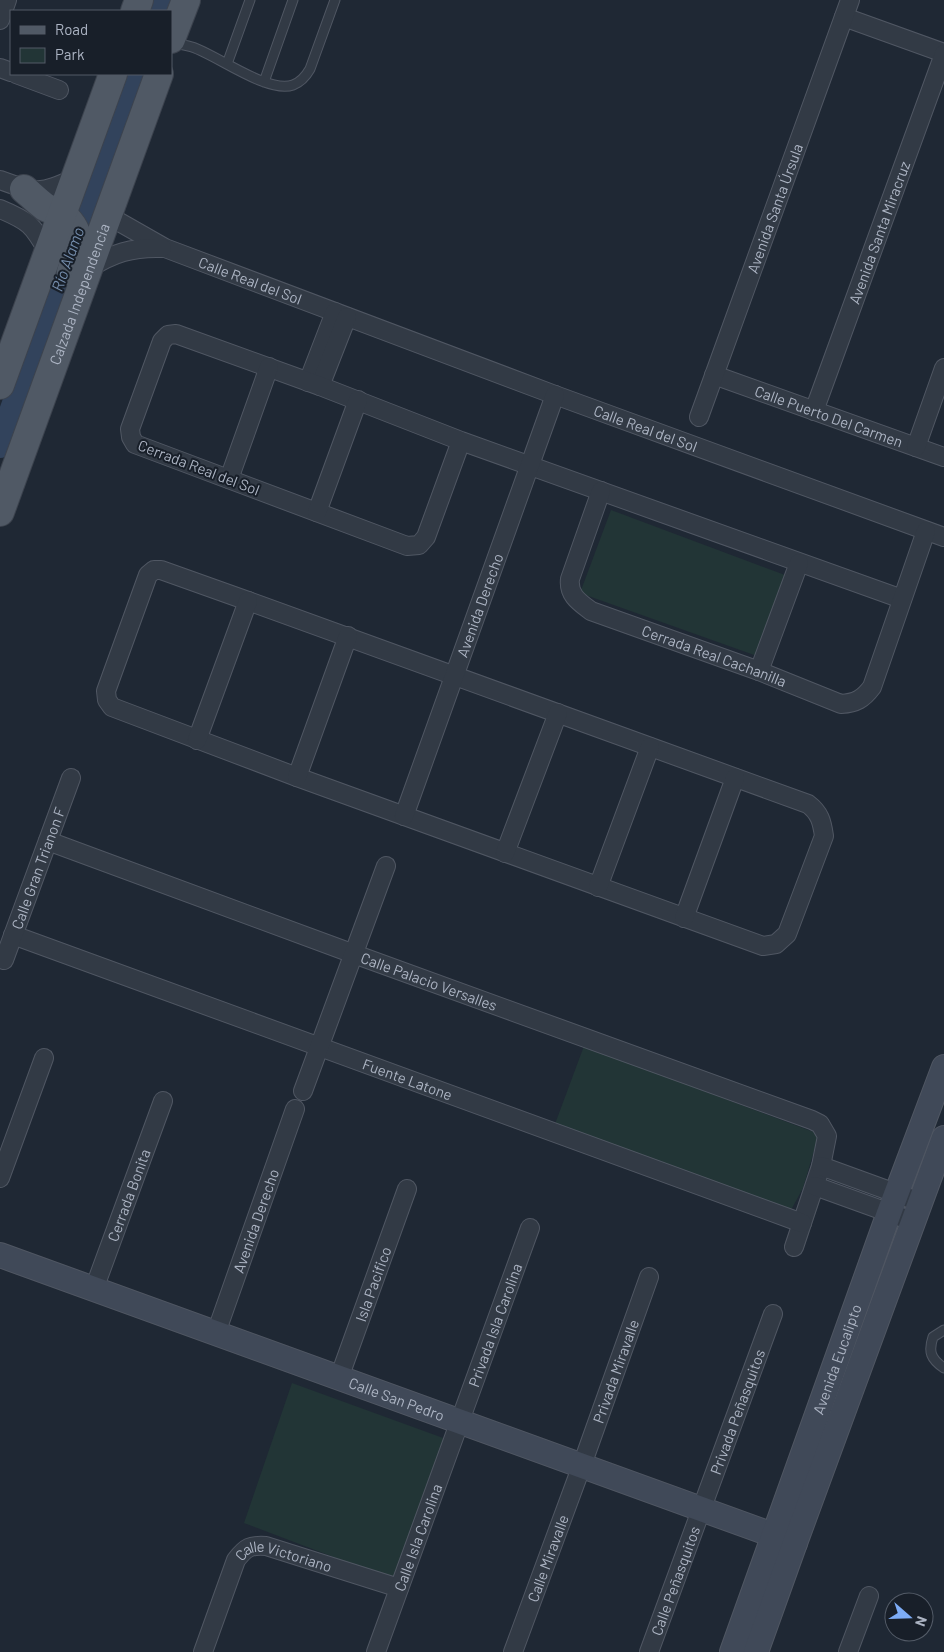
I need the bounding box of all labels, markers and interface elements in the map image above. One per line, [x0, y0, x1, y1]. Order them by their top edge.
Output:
legend [10, 10, 172, 75]
text: Road [55, 20, 88, 38]
text: Park [55, 45, 85, 63]
street label: Avenida Santa Úrsula [743, 141, 806, 276]
street label: Avenida Santa Miracruz [845, 158, 913, 306]
street label: Calzada Independencia [45, 221, 113, 367]
water label: Río Alamo [47, 224, 87, 294]
street label: Calle Real del Sol [196, 253, 305, 308]
street label: Calle Puerto Del Carmen [752, 381, 905, 451]
street label: Calle Real del Sol [591, 401, 700, 455]
street label: Cerrada Real del Sol [136, 436, 262, 498]
street label: Avenida Derecho [453, 551, 507, 660]
street label: Cerrada Real Cachanilla [640, 621, 789, 690]
street label: Calle Gran Trianon F [7, 804, 69, 931]
street label: Calle Palacio Versalles [358, 948, 500, 1014]
street label: Fuente Latone [360, 1054, 455, 1104]
street label: Cerrada Bonita [103, 1146, 154, 1244]
street label: Avenida Derecho [229, 1166, 282, 1275]
street label: Isla Pacifico [351, 1244, 395, 1324]
street label: Privada Isla Carolina [464, 1261, 526, 1389]
street label: Avenida Eucalipto [809, 1302, 865, 1417]
street label: Privada Miravalle [589, 1317, 642, 1425]
street label: Privada Peñasquitos [706, 1347, 768, 1477]
street label: Calle San Pedro [346, 1373, 447, 1424]
street label: Calle Isla Carolina [390, 1481, 445, 1594]
street label: Calle Miravalle [523, 1512, 572, 1604]
street label: Calle Peñasquitos [647, 1524, 703, 1638]
street label: Calle Victoriano [231, 1537, 334, 1575]
north arrow [884, 1592, 934, 1642]
text: N [912, 1614, 931, 1629]

